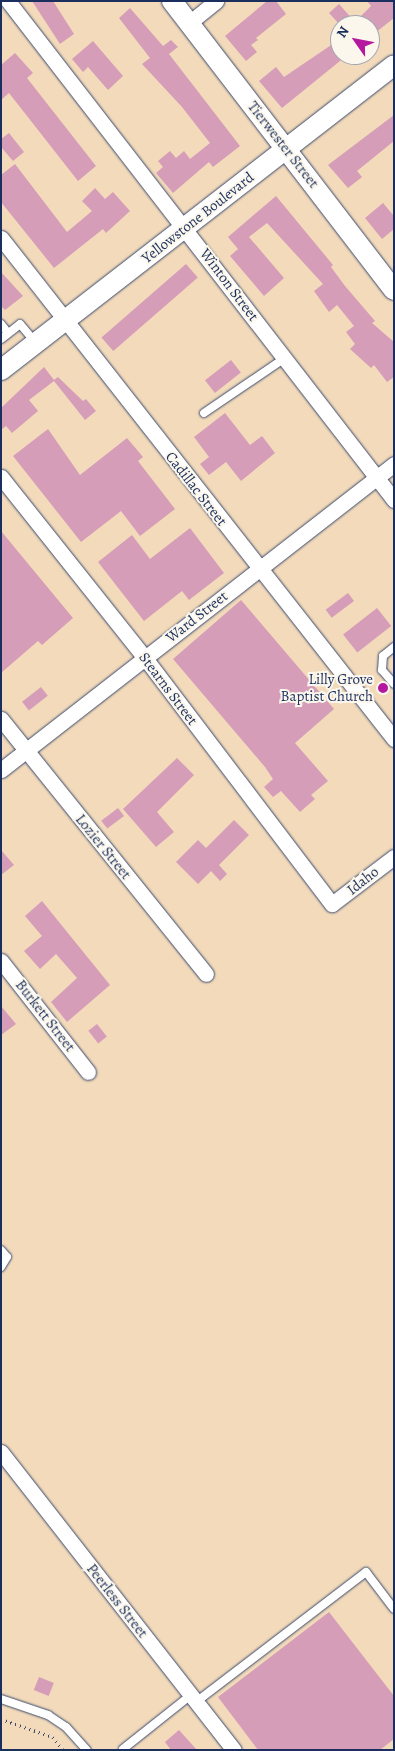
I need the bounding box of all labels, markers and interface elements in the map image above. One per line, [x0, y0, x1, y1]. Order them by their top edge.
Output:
north arrow [330, 15, 380, 65]
text: N [332, 23, 354, 42]
street label: Tierwester Street [244, 98, 322, 192]
street label: Yellowstone Boulevard [138, 169, 258, 267]
street label: Winton Street [196, 245, 262, 325]
street label: Cadillac Street [161, 448, 231, 530]
street label: Ward Street [163, 587, 231, 647]
street label: Stearns Street [135, 649, 201, 729]
place label: Lilly Grove Baptist Church [281, 670, 373, 705]
marker: Lilly Grove Baptist Church [377, 682, 389, 694]
street label: Lozier Street [71, 811, 135, 883]
street label: Idaho [343, 863, 383, 899]
street label: Burkett Street [11, 976, 79, 1056]
street label: Peerless Street [82, 1560, 152, 1642]

